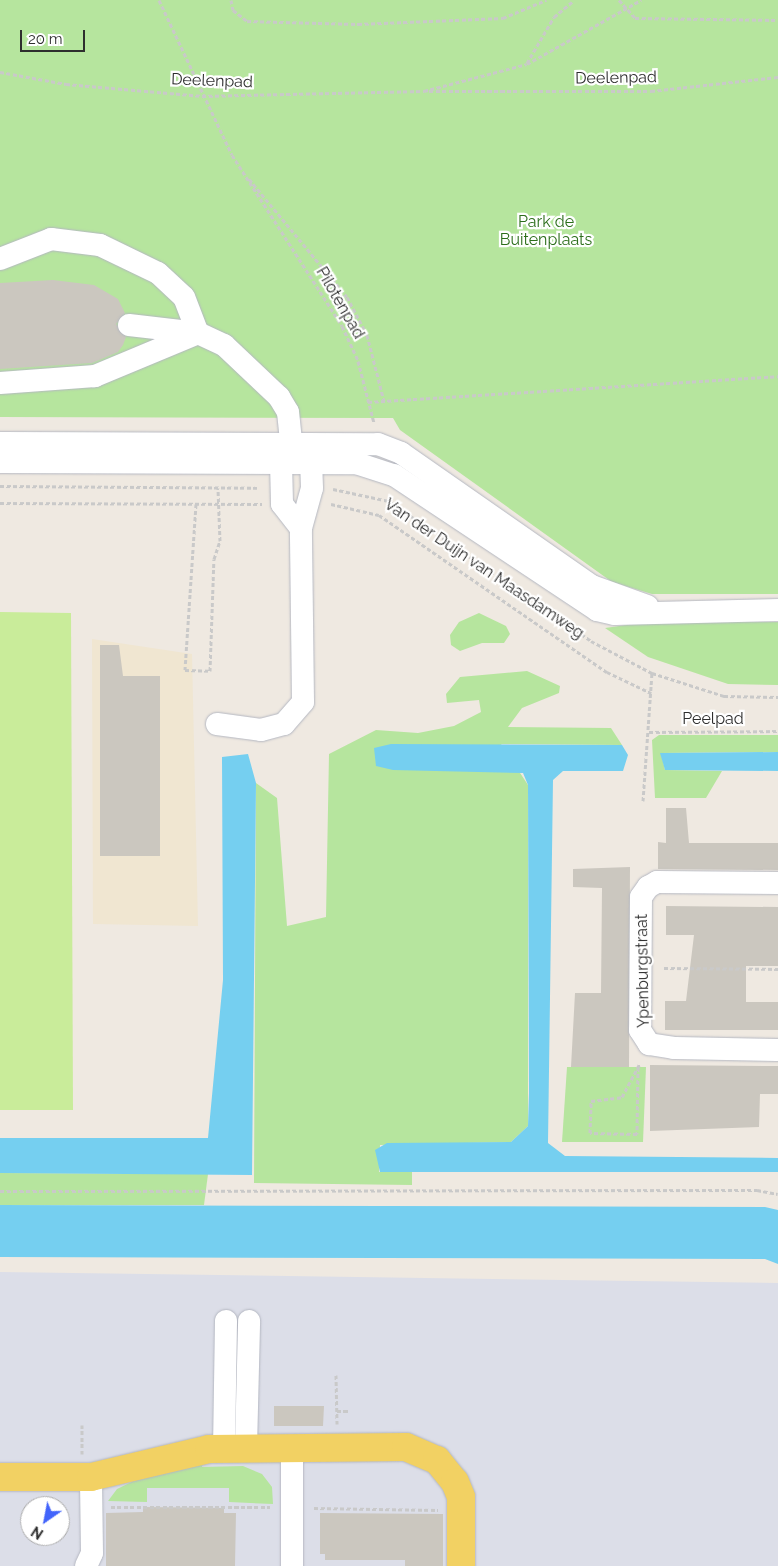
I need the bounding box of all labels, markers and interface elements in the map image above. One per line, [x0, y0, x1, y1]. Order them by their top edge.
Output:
scale bar [22, 20, 88, 52]
text: 20 m [28, 30, 63, 48]
street label: Deelenpad [575, 68, 657, 88]
street label: Deelenpad [171, 70, 253, 92]
park label: Park de Buitenplaats [500, 212, 592, 250]
street label: Pilotenpad [312, 264, 368, 342]
street label: Van der Duijn van Maasdamweg [380, 495, 588, 643]
street label: Peelpad [682, 709, 744, 729]
street label: Ypenburgstraat [632, 914, 654, 1028]
north arrow [20, 1496, 70, 1546]
text: N [29, 1523, 46, 1542]

